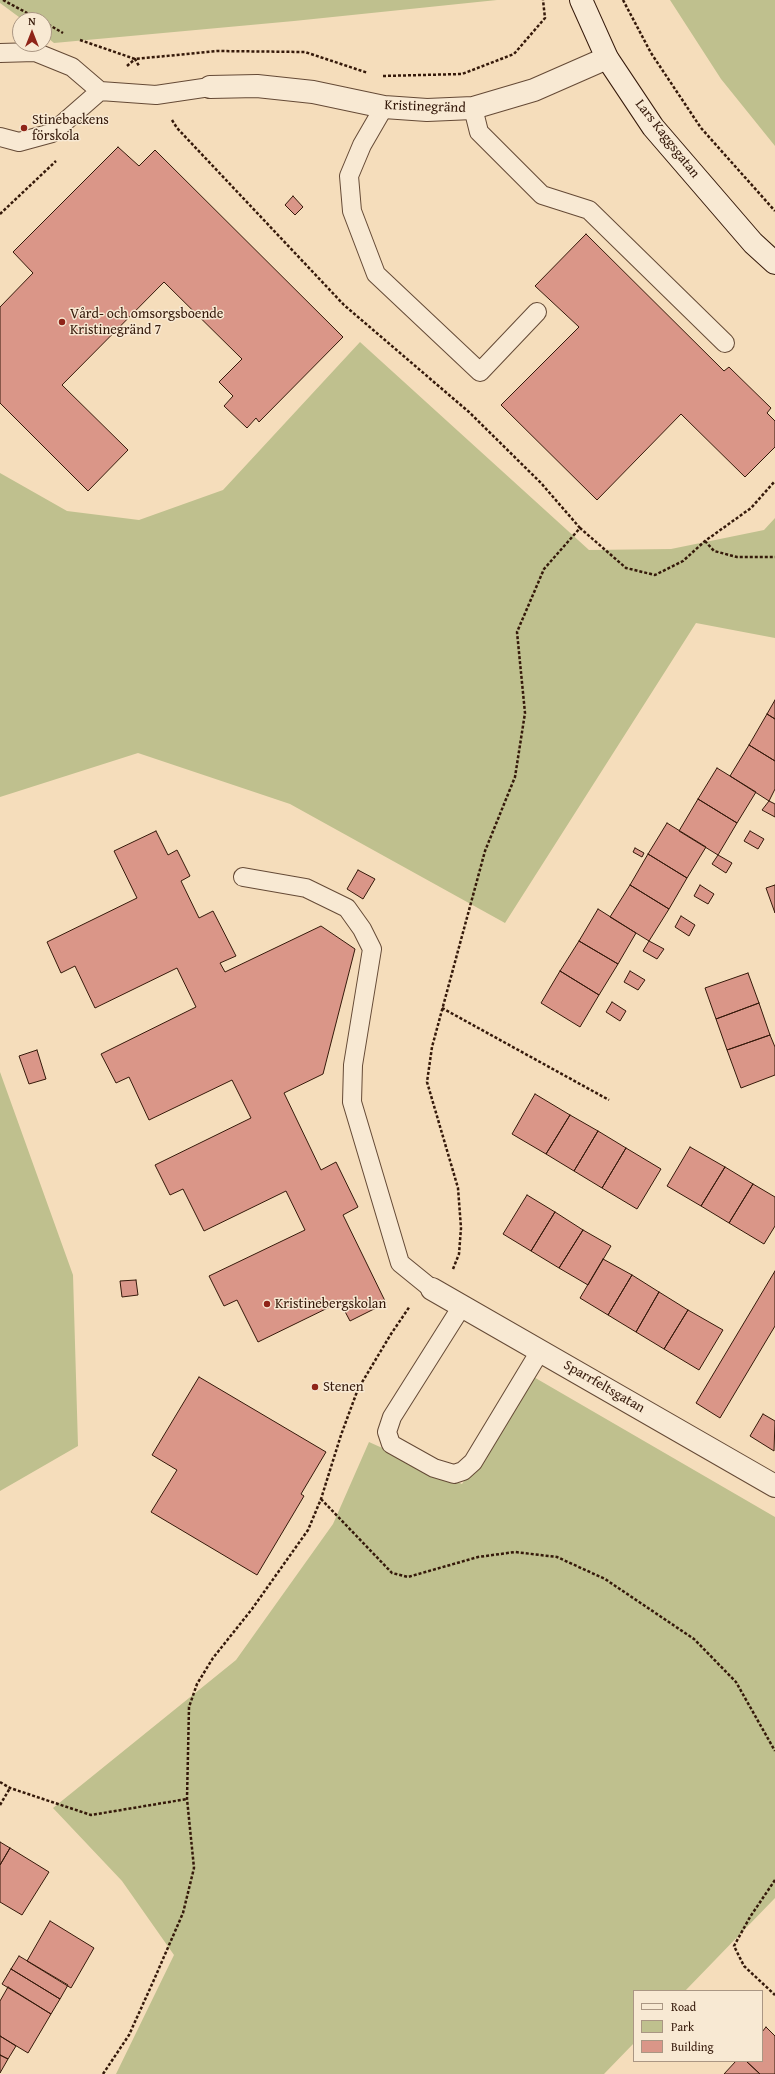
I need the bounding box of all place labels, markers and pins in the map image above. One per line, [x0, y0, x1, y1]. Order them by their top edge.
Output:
place label: Stinebackens förskola [32, 112, 109, 144]
marker: Stinebackens förskola [19, 123, 29, 133]
place label: Vård- och omsorgsboende Kristinegränd 7 [70, 306, 223, 338]
marker: Vård- och omsorgsboende Kristinegränd 7 [57, 317, 67, 327]
place label: Kristinebergskolan [275, 1296, 386, 1312]
marker: Kristinebergskolan [262, 1299, 272, 1309]
place label: Stenen [323, 1379, 364, 1395]
marker: Stenen [310, 1382, 320, 1392]

